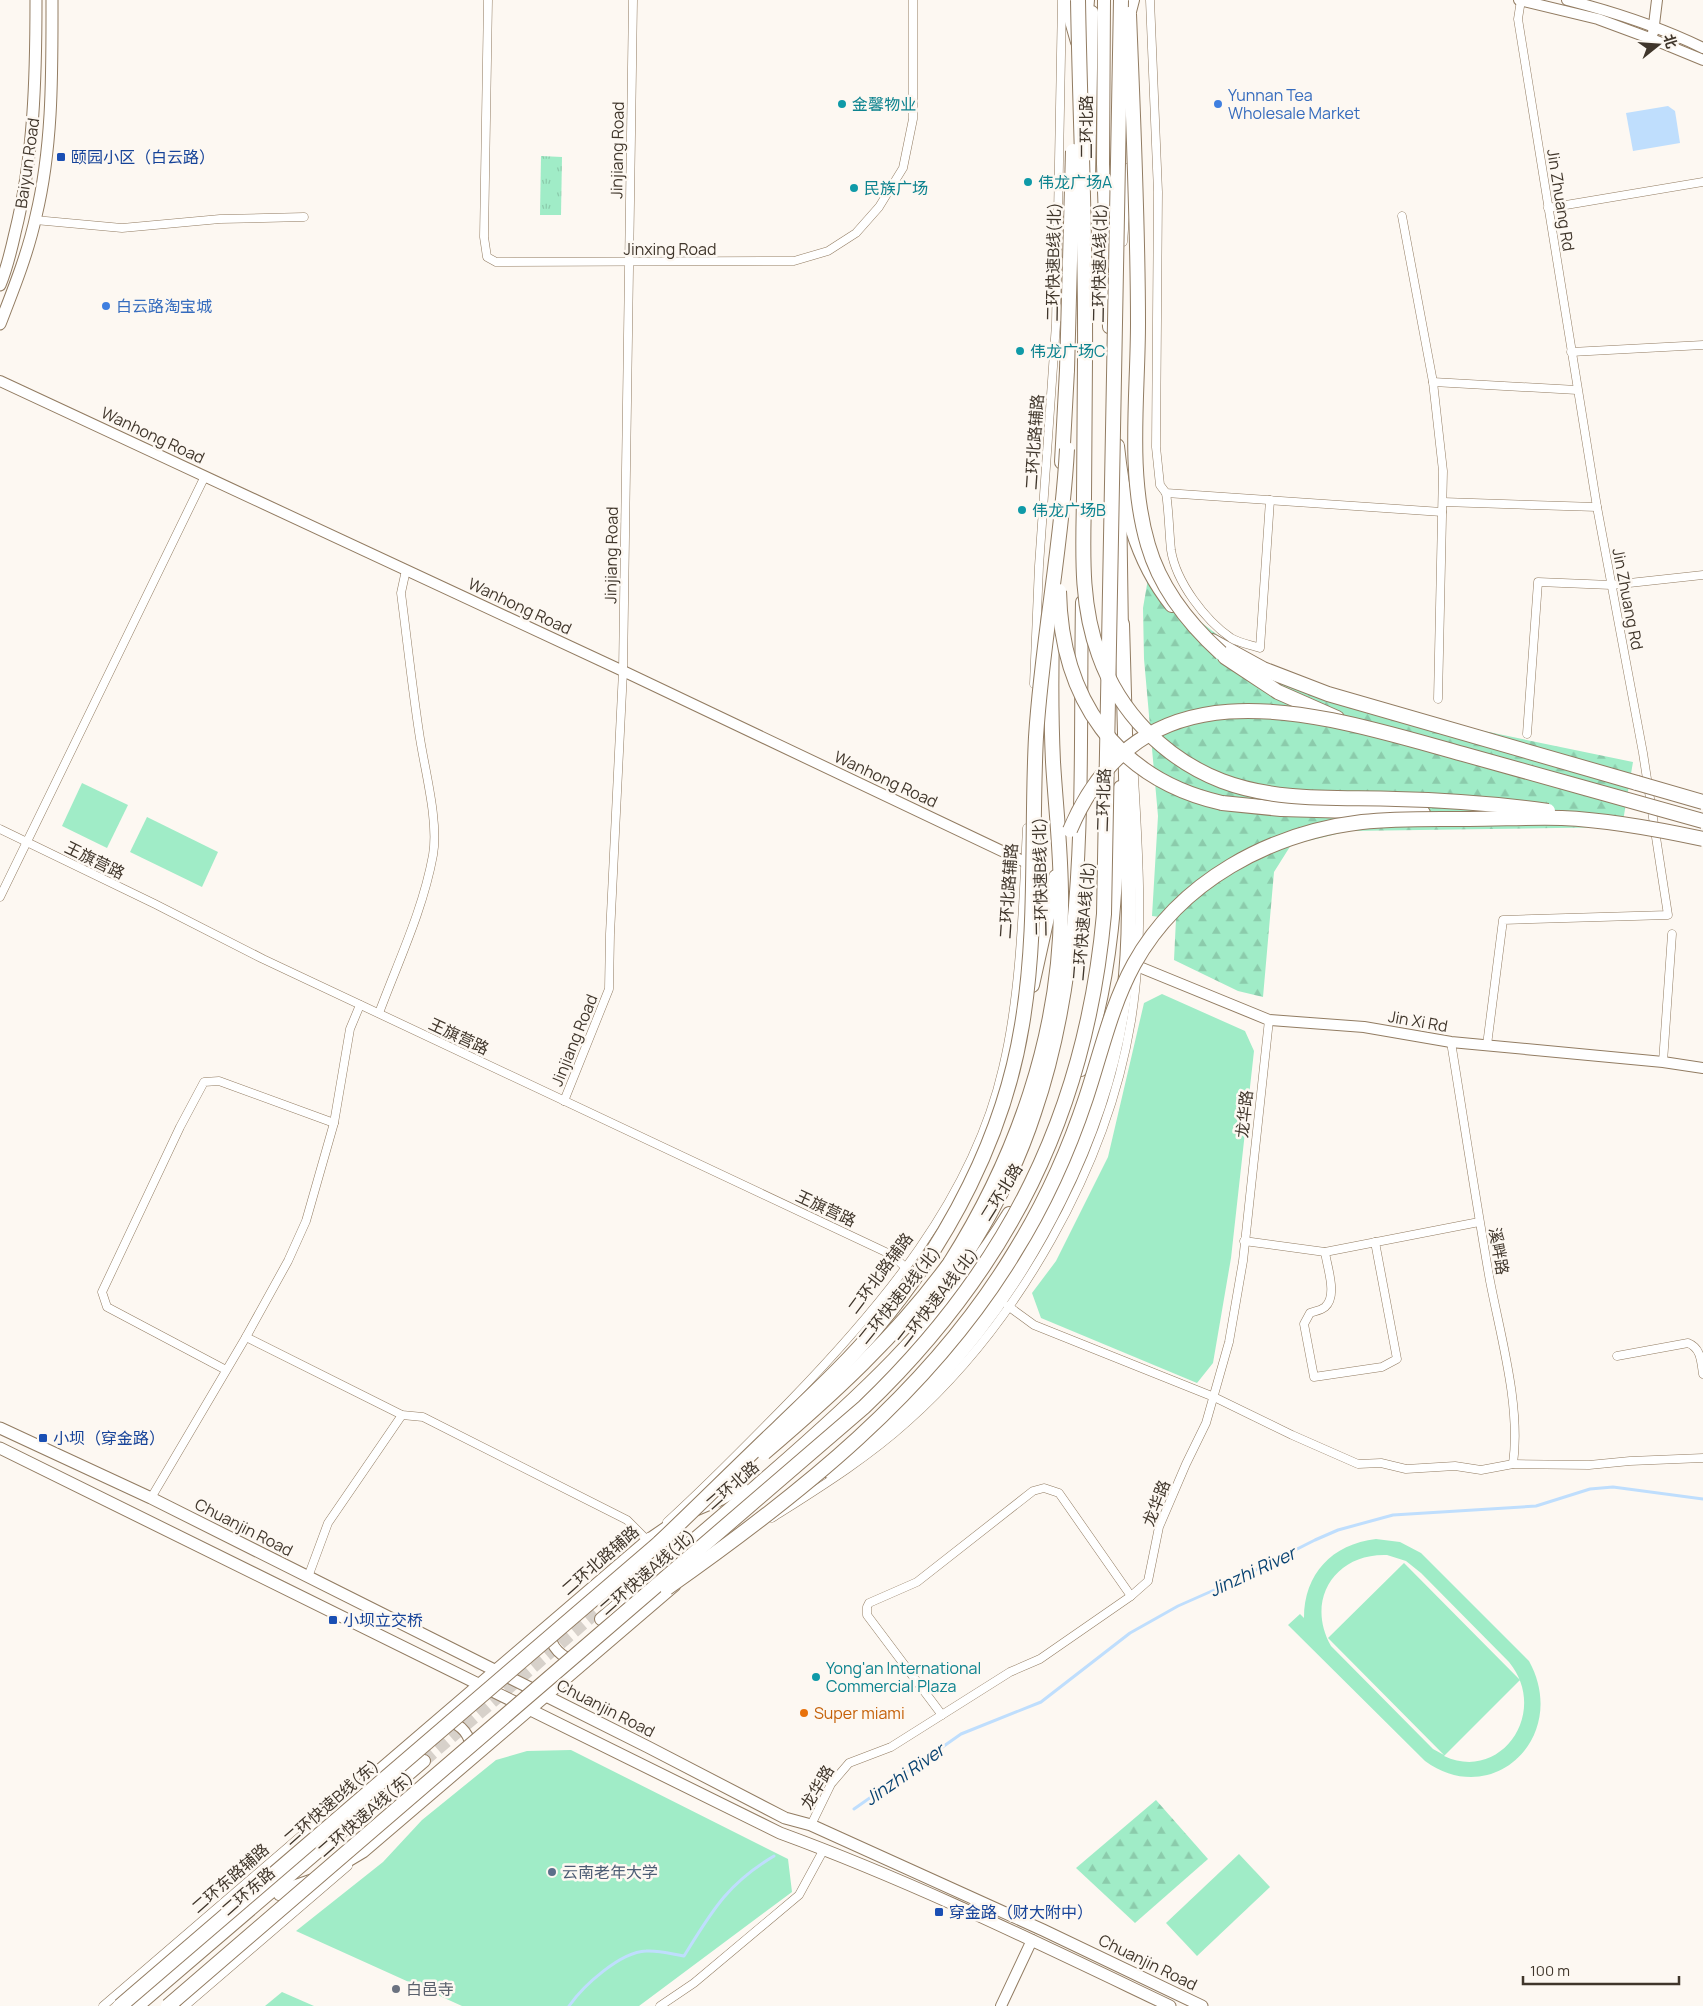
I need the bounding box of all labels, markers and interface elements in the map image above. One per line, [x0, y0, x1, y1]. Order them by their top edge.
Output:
north arrow [1633, 20, 1683, 70]
text: 北 [1660, 32, 1682, 51]
place label: Yunnan Tea Wholesale Market [1228, 84, 1360, 124]
place label: 金馨物业 [852, 93, 916, 115]
street label: 二环北路 [1075, 95, 1097, 159]
marker: 金馨物业 [836, 98, 848, 110]
marker: Yunnan Tea Wholesale Market [1212, 98, 1224, 110]
street label: Jinjiang Road [605, 101, 629, 199]
street label: Baiyun Road [10, 116, 44, 210]
place label: 颐园小区（白云路） [71, 146, 215, 168]
street label: Jin Zhuang Rd [1542, 147, 1580, 253]
marker: 颐园小区（白云路） [55, 151, 67, 163]
place label: 伟龙广场A [1038, 171, 1112, 193]
marker: 伟龙广场A [1022, 176, 1034, 188]
place label: 民族广场 [864, 177, 928, 199]
marker: 民族广场 [848, 182, 860, 194]
street label: 二环快速B线(北) [1041, 202, 1065, 322]
street label: 二环快速A线(北) [1087, 203, 1111, 323]
street label: Jinxing Road [624, 238, 716, 260]
place label: 白云路淘宝城 [116, 295, 212, 317]
marker: 白云路淘宝城 [100, 300, 112, 312]
place label: 伟龙广场C [1030, 340, 1105, 362]
marker: 伟龙广场C [1014, 345, 1026, 357]
street label: 二环北路辅路 [1020, 393, 1048, 491]
street label: Wanhong Road [98, 401, 208, 469]
place label: 伟龙广场B [1032, 499, 1106, 521]
marker: 伟龙广场B [1016, 504, 1028, 516]
street label: Jinjiang Road [599, 506, 623, 604]
street label: Jin Zhuang Rd [1607, 546, 1649, 652]
street label: Wanhong Road [465, 572, 575, 640]
street label: Wanhong Road [831, 745, 941, 813]
street label: 二环北路 [1091, 768, 1115, 832]
street label: 二环快速B线(北) [1028, 817, 1052, 937]
street label: 王旗营路 [61, 836, 129, 884]
street label: 二环北路辅路 [994, 842, 1022, 940]
street label: 二环快速A线(北) [1067, 860, 1099, 982]
street label: Jinjiang Road [546, 991, 602, 1089]
street label: Jin Xi Rd [1387, 1005, 1449, 1037]
street label: 王旗营路 [425, 1013, 493, 1059]
street label: 龙华路 [1231, 1089, 1257, 1139]
street label: 二环北路 [975, 1159, 1027, 1225]
street label: 王旗营路 [792, 1185, 860, 1231]
street label: 溪畔路 [1484, 1225, 1514, 1277]
street label: 二环北路辅路 [842, 1228, 918, 1318]
street label: 二环快速B线(北) [853, 1242, 945, 1348]
street label: 二环快速A线(北) [891, 1243, 983, 1351]
place label: 小坝（穿金路） [53, 1427, 165, 1449]
marker: 小坝（穿金路） [37, 1432, 49, 1444]
street label: 二环北路 [701, 1456, 763, 1514]
street label: 龙华路 [1137, 1477, 1175, 1529]
street label: Chuanjin Road [191, 1493, 297, 1561]
street label: 二环北路辅路 [557, 1520, 643, 1600]
street label: 二环快速A线(北) [595, 1524, 699, 1620]
water label: Jinzhi River [1205, 1539, 1301, 1601]
place label: 小坝立交桥 [343, 1609, 423, 1631]
marker: 小坝立交桥 [327, 1614, 339, 1626]
place label: Yong'an International Commercial Plaza [826, 1657, 981, 1697]
marker: Yong'an International Commercial Plaza [810, 1671, 822, 1683]
street label: Chuanjin Road [553, 1674, 659, 1742]
place label: Super miami [814, 1702, 905, 1724]
marker: Super miami [798, 1707, 810, 1719]
water label: Jinzhi River [859, 1736, 951, 1810]
street label: 二环快速B线(东) [279, 1755, 383, 1849]
street label: 龙华路 [795, 1761, 839, 1813]
street label: 二环快速A线(东) [313, 1766, 417, 1862]
street label: 二环东路辅路 [187, 1839, 273, 1917]
place label: 云南老年大学 [562, 1861, 658, 1883]
street label: 二环东路 [218, 1863, 278, 1919]
marker: 云南老年大学 [546, 1866, 558, 1878]
place label: 穿金路（财大附中） [949, 1901, 1093, 1923]
marker: 穿金路（财大附中） [933, 1906, 945, 1918]
street label: Chuanjin Road [1095, 1929, 1201, 1995]
scale bar [1523, 1954, 1679, 1986]
text: 100 m [1530, 1960, 1570, 1981]
place label: 白邑寺 [406, 1978, 454, 2000]
marker: 白邑寺 [390, 1983, 402, 1995]

